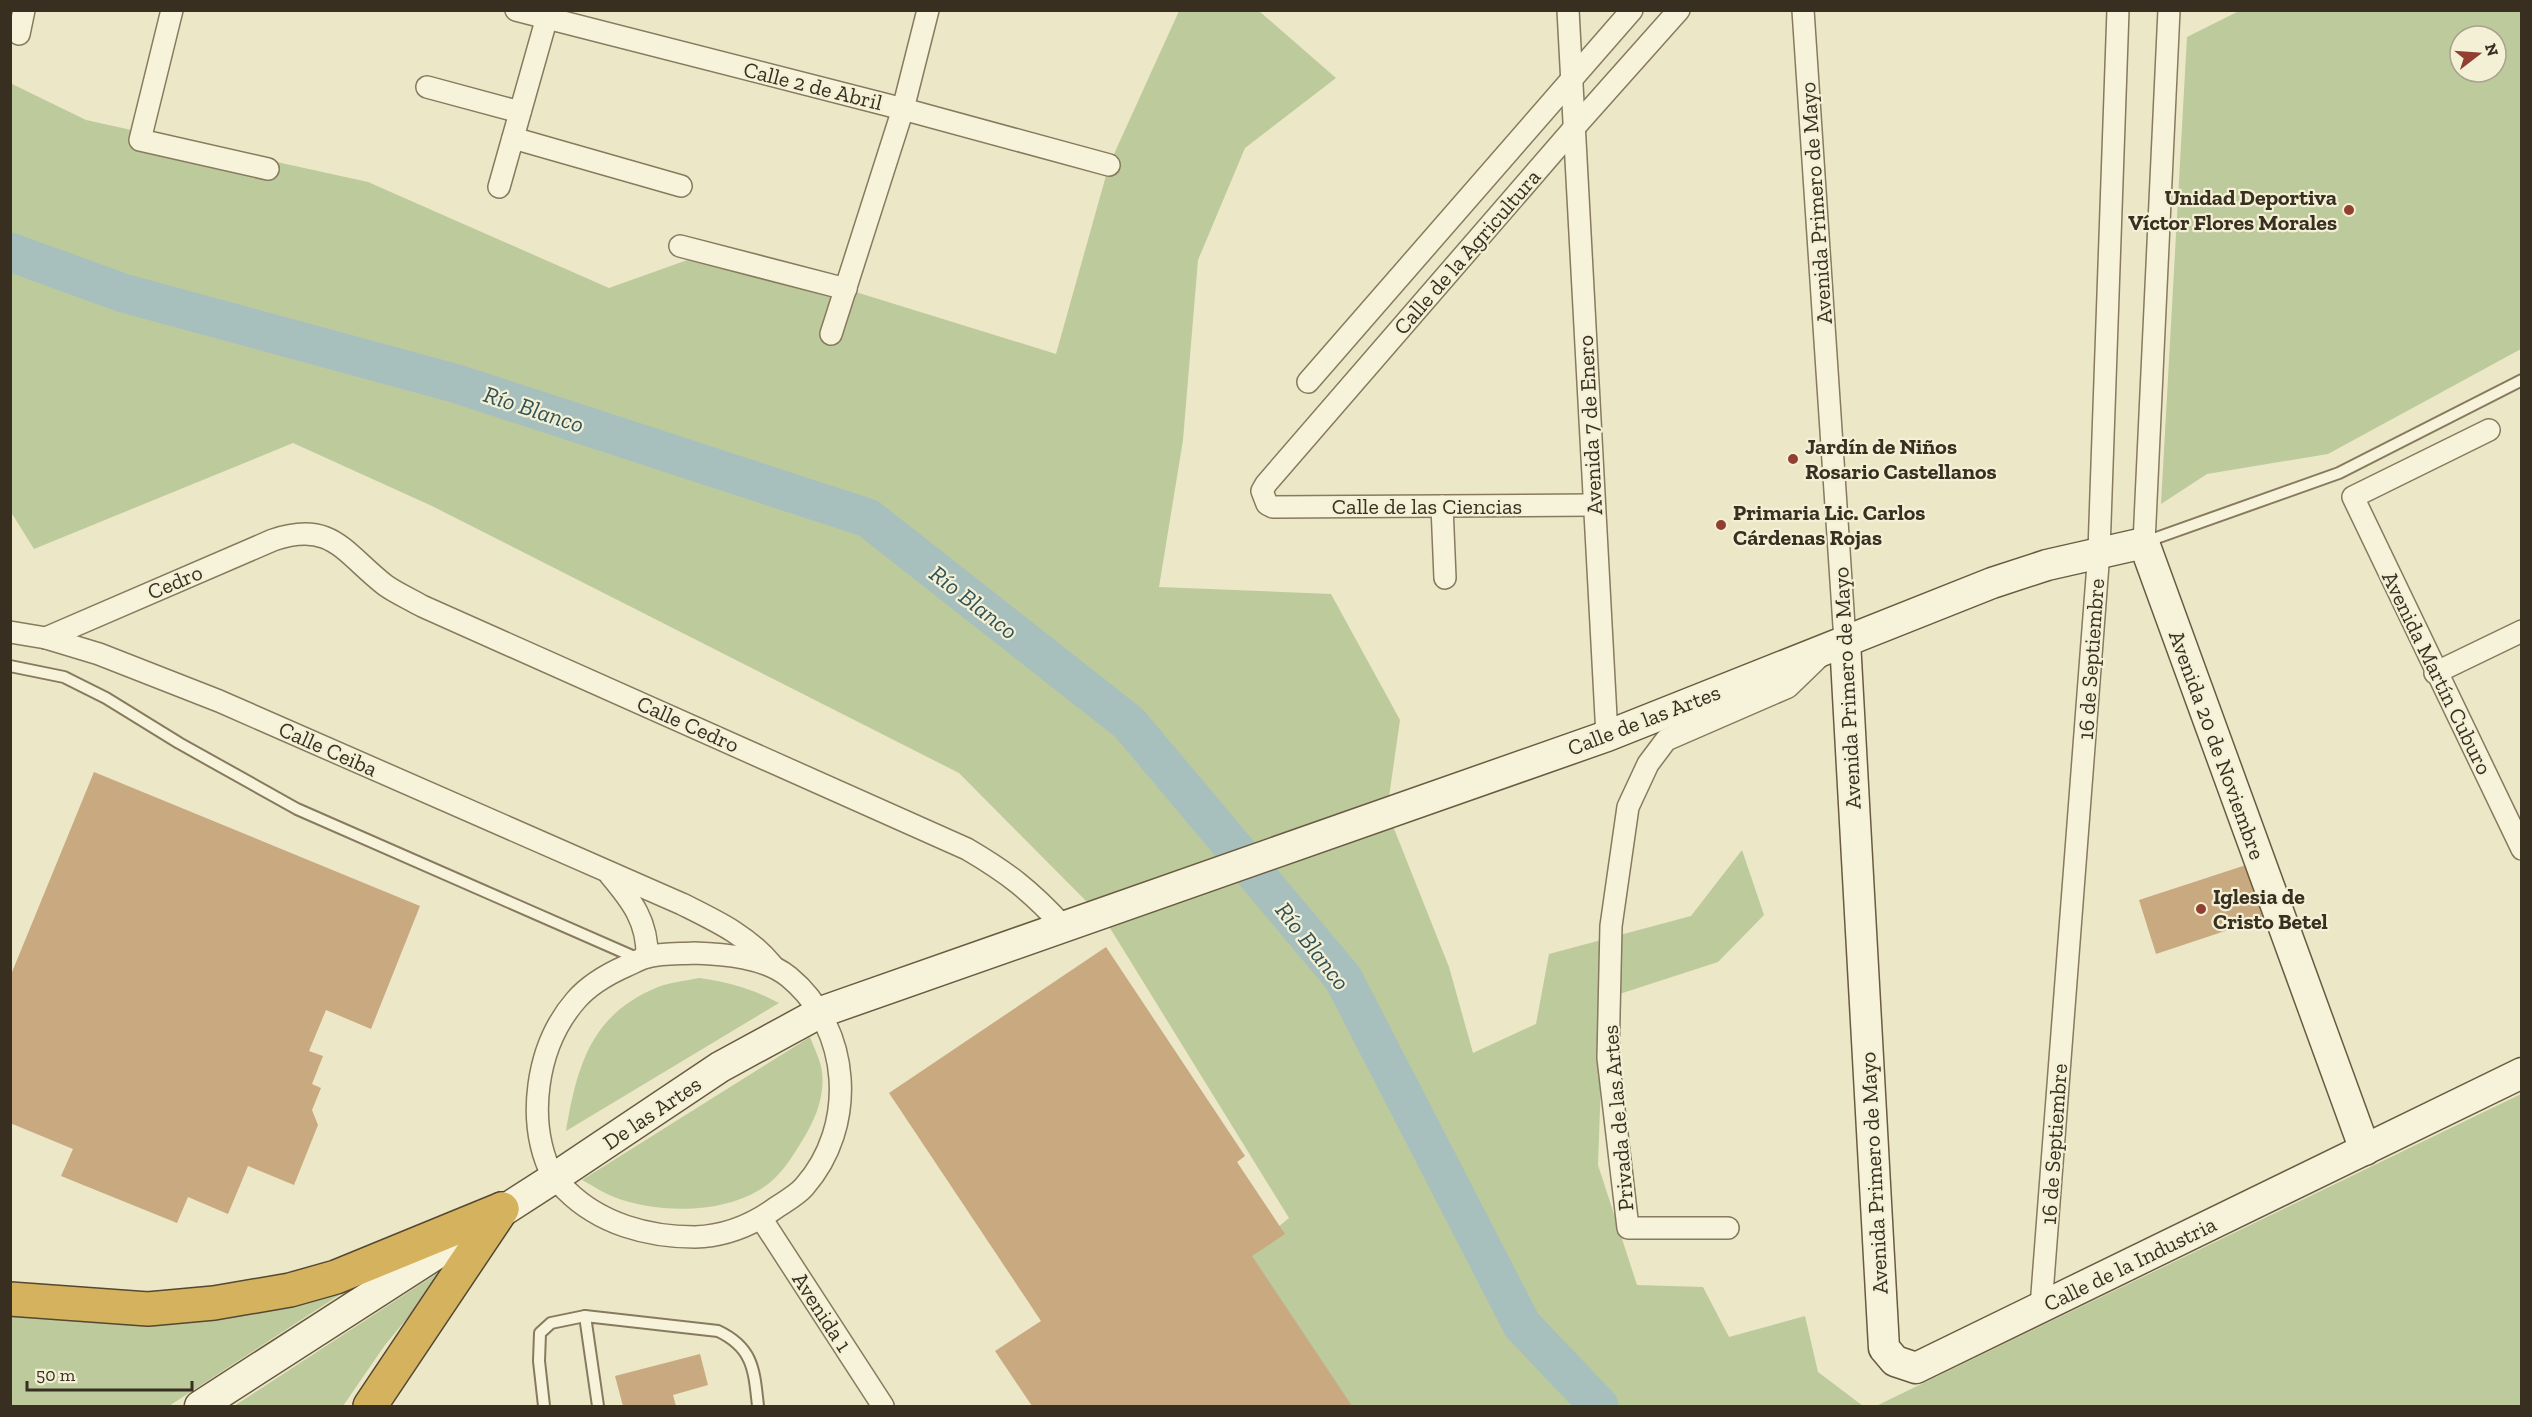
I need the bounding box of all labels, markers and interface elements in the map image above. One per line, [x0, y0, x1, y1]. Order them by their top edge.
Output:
north arrow [2448, 24, 2508, 84]
text: N [2481, 41, 2503, 58]
street label: Calle 2 de Abril [741, 56, 885, 116]
street label: Avenida Primero de Mayo [1794, 81, 1838, 325]
street label: Calle de la Agricultura [1388, 164, 1546, 340]
place label: Unidad Deportiva Víctor Flores Morales [2128, 184, 2337, 236]
marker: Unidad Deportiva Víctor Flores Morales [2342, 203, 2356, 217]
street label: Avenida 7 de Enero [1572, 334, 1608, 516]
water label: Río Blanco [480, 379, 588, 439]
place label: Jardín de Niños Rosario Castellanos [1805, 433, 1997, 485]
marker: Jardín de Niños Rosario Castellanos [1786, 452, 1800, 466]
street label: Calle de las Ciencias [1332, 493, 1522, 520]
place label: Primaria Lic. Carlos Cárdenas Rojas [1733, 499, 1925, 551]
marker: Primaria Lic. Carlos Cárdenas Rojas [1714, 518, 1728, 532]
street label: Cedro [143, 558, 207, 606]
water label: Río Blanco [924, 559, 1024, 645]
street label: Avenida Primero de Mayo [1827, 566, 1867, 810]
street label: Avenida Martín Cuburo [2376, 567, 2498, 779]
street label: 16 de Septiembre [2072, 577, 2110, 741]
street label: Avenida 20 de Noviembre [2163, 627, 2271, 863]
street label: Calle de las Artes [1564, 678, 1724, 762]
street label: Calle Cedro [633, 689, 743, 759]
street label: Calle Ceiba [275, 715, 382, 783]
place label: Iglesia de Cristo Betel [2213, 883, 2328, 935]
water label: Río Blanco [1270, 896, 1356, 996]
marker: Iglesia de Cristo Betel [2194, 902, 2208, 916]
street label: Privada de las Artes [1596, 1024, 1640, 1212]
street label: Avenida Primero de Mayo [1854, 1051, 1894, 1295]
street label: 16 de Septiembre [2035, 1062, 2073, 1226]
street label: De las Artes [598, 1070, 706, 1156]
street label: Calle de la Industria [2039, 1210, 2221, 1317]
street label: Avenida 1 [786, 1267, 858, 1357]
scale bar [27, 1354, 192, 1392]
text: 50 m [36, 1364, 76, 1386]

